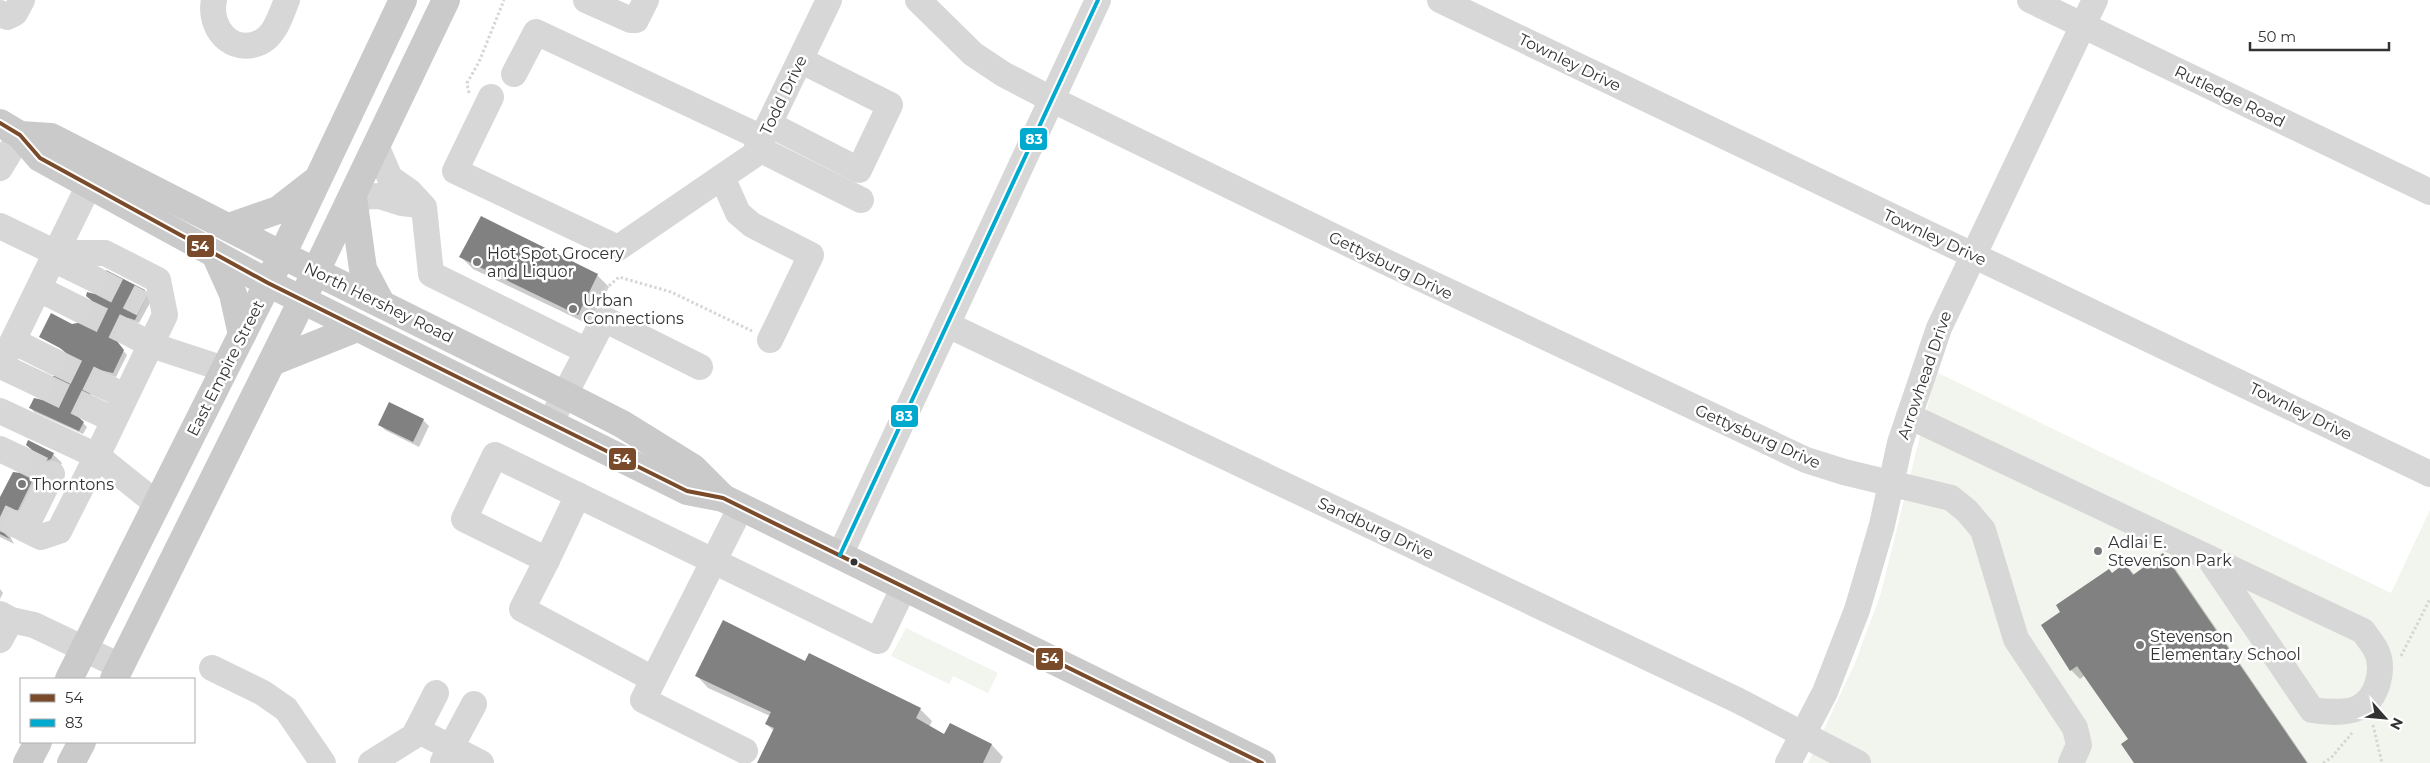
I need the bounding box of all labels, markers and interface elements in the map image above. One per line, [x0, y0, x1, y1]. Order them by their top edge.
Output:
scale bar [2250, 20, 2389, 52]
text: 50 m [2258, 27, 2296, 46]
street label: Townley Drive [1515, 29, 1624, 95]
street label: Todd Drive [756, 52, 811, 138]
street label: Rutledge Road [2172, 62, 2288, 131]
line badge: 83 [1019, 127, 1048, 151]
text: 83 [1025, 130, 1043, 148]
street label: Townley Drive [1880, 205, 1989, 270]
street label: Gettysburg Drive [1326, 227, 1456, 304]
line badge: 54 [186, 234, 215, 258]
text: 54 [191, 237, 209, 255]
place label: Hot Spot Grocery and Liquor [487, 244, 625, 281]
marker: Hot Spot Grocery and Liquor [471, 256, 483, 268]
street label: North Hershey Road [301, 258, 456, 347]
place label: Urban Connections [583, 291, 684, 328]
street label: East Empire Street [183, 297, 268, 439]
marker: Urban Connections [567, 303, 579, 315]
street label: Arrowhead Drive [1894, 308, 1955, 442]
street label: Townley Drive [2246, 378, 2355, 444]
street label: Gettysburg Drive [1692, 400, 1824, 473]
line badge: 83 [890, 404, 919, 428]
text: 83 [895, 407, 913, 425]
line badge: 54 [608, 447, 637, 471]
text: 54 [613, 450, 631, 468]
place label: Thorntons [32, 475, 114, 494]
marker: Thorntons [16, 478, 28, 490]
street label: Sandburg Drive [1315, 493, 1437, 564]
place label: Adlai E. Stevenson Park [2108, 533, 2232, 570]
marker: Adlai E. Stevenson Park [2092, 545, 2104, 557]
unlabelled marker [849, 557, 859, 567]
place label: Stevenson Elementary School [2150, 627, 2301, 664]
marker: Stevenson Elementary School [2134, 639, 2146, 651]
line badge: 54 [1035, 647, 1064, 671]
text: 54 [1041, 649, 1059, 667]
legend [20, 678, 195, 743]
text: 54 [65, 688, 83, 707]
north arrow [2360, 693, 2410, 743]
text: 83 [65, 713, 83, 732]
text: N [2386, 715, 2407, 733]

